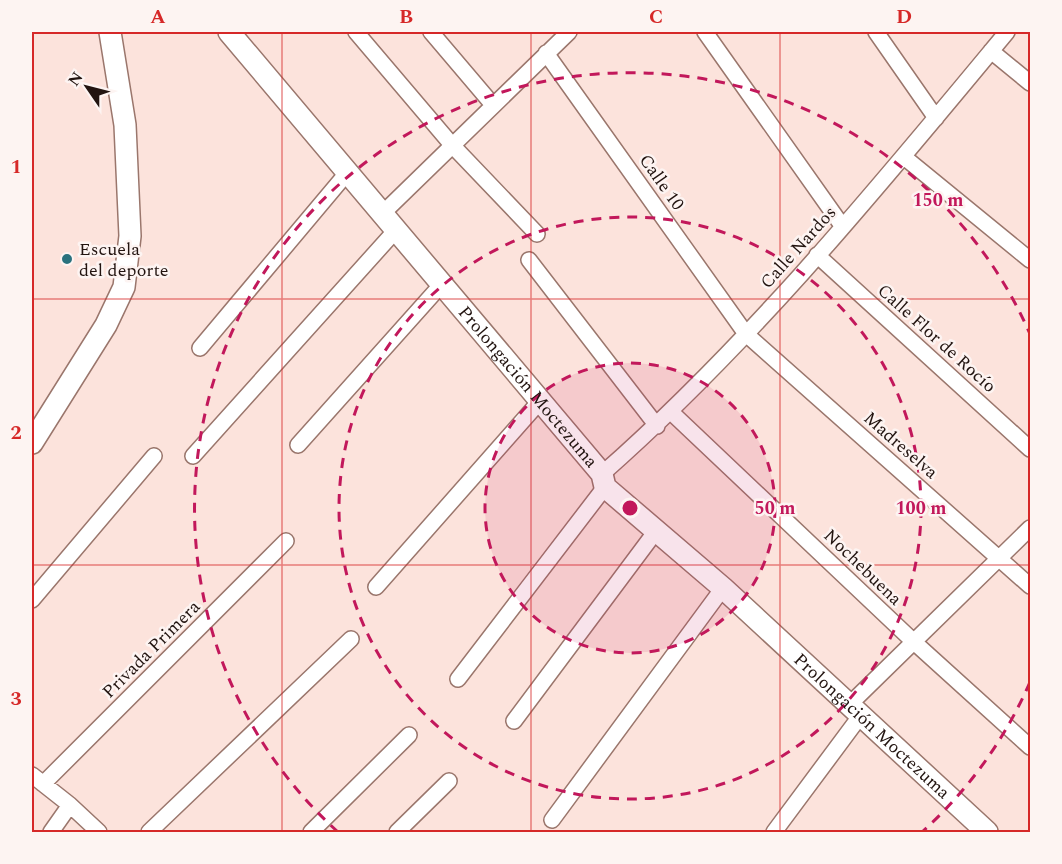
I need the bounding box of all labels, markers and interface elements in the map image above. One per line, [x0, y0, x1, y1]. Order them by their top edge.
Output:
text: A [150, 2, 166, 32]
text: B [399, 2, 413, 32]
text: C [649, 2, 663, 32]
text: D [896, 2, 912, 32]
north arrow [57, 57, 117, 117]
text: N [62, 67, 89, 91]
street label: Calle 10 [632, 149, 691, 216]
text: 1 [10, 152, 22, 182]
text: 150 m [912, 187, 964, 214]
street label: Calle Nardos [754, 200, 843, 295]
place label: Escuela del deporte [79, 236, 169, 284]
marker: Escuela del deporte [60, 252, 74, 266]
street label: Calle Flor de Rocío [871, 278, 1002, 399]
street label: Prolongación Moctezuma [451, 300, 604, 474]
street label: Madreselva [857, 405, 944, 486]
text: 2 [10, 418, 22, 448]
text: 50 m [755, 495, 795, 522]
text: 100 m [895, 495, 947, 522]
centre of rings [620, 498, 640, 518]
street label: Nochebuena [817, 523, 908, 612]
street label: Privada Primera [96, 594, 207, 705]
street label: Prolongación Moctezuma [787, 647, 956, 806]
text: 3 [10, 684, 22, 714]

